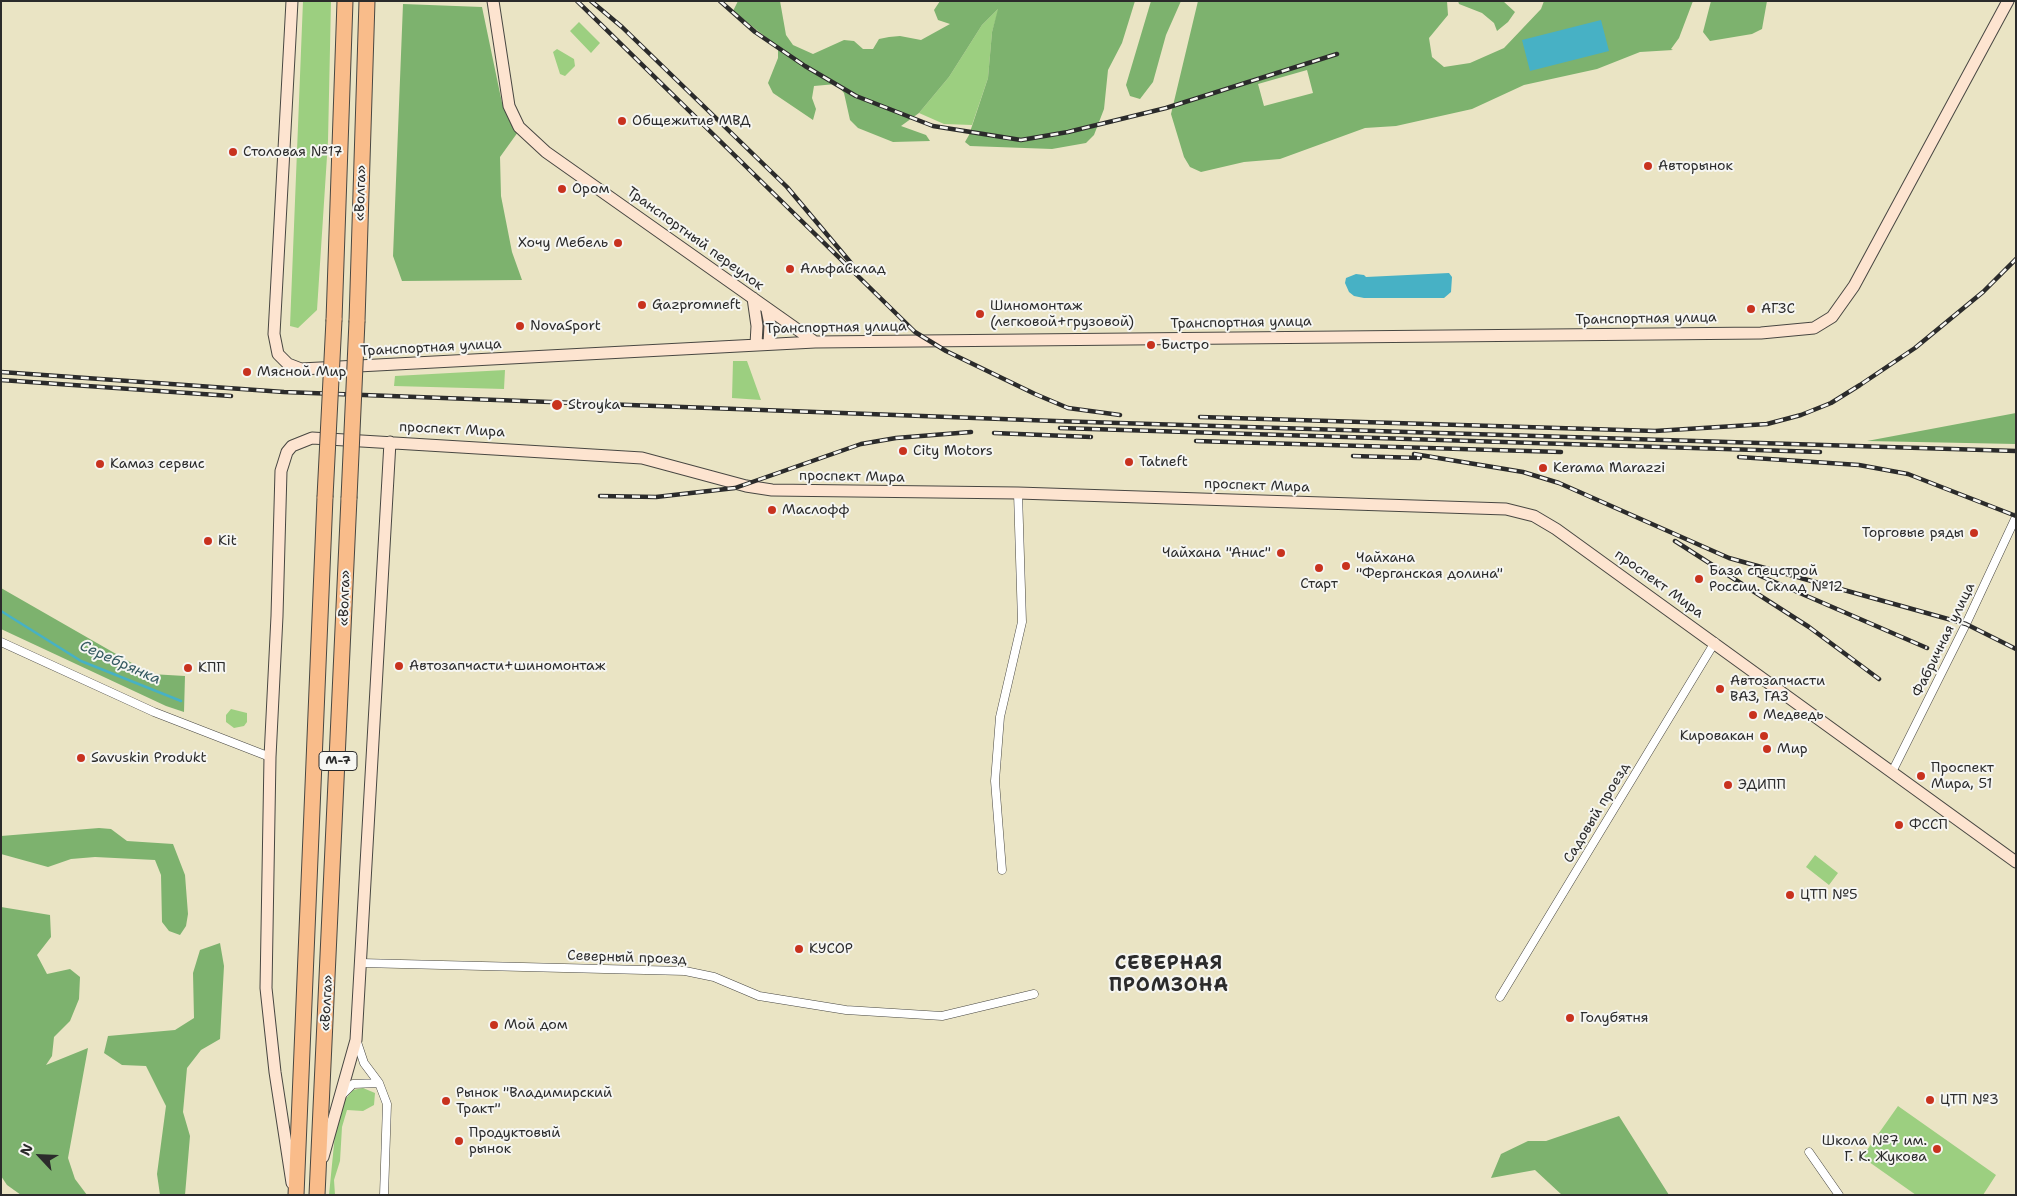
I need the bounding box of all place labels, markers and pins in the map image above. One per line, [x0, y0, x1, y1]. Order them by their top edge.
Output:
place label: Общежитие МВД [632, 113, 751, 129]
marker: Общежитие МВД [616, 115, 628, 127]
place label: Столовая №17 [243, 144, 343, 160]
marker: Столовая №17 [227, 146, 239, 158]
place label: Авторынок [1658, 158, 1733, 174]
marker: Авторынок [1642, 160, 1654, 172]
place label: Ором [572, 181, 609, 197]
marker: Ором [556, 183, 568, 195]
place label: Хочу Мебель [518, 235, 608, 251]
marker: Хочу Мебель [612, 237, 624, 249]
place label: АльфаСклад [800, 261, 886, 277]
marker: АльфаСклад [784, 263, 796, 275]
place label: Gazpromneft [652, 297, 741, 313]
place label: Шиномонтаж (легковой+грузовой) [990, 298, 1134, 331]
marker: Gazpromneft [636, 299, 648, 311]
place label: АГЗС [1761, 301, 1795, 317]
marker: АГЗС [1745, 303, 1757, 315]
marker: Шиномонтаж (легковой+грузовой) [974, 308, 986, 320]
place label: NovaSport [530, 318, 601, 334]
marker: NovaSport [514, 320, 526, 332]
place label: Бистро [1161, 337, 1209, 353]
marker: Бистро [1145, 339, 1157, 351]
place label: Мясной Мир [257, 364, 346, 380]
marker: Мясной Мир [241, 366, 253, 378]
place label: Stroyka [568, 397, 620, 413]
marker: Stroyka [550, 398, 564, 412]
place label: City Motors [913, 443, 993, 459]
marker: City Motors [897, 445, 909, 457]
place label: Tatneft [1139, 454, 1188, 470]
place label: Камаз сервис [110, 456, 205, 472]
marker: Tatneft [1123, 456, 1135, 468]
marker: Камаз сервис [94, 458, 106, 470]
place label: Kerama Marazzi [1553, 460, 1665, 476]
marker: Kerama Marazzi [1537, 462, 1549, 474]
place label: Маслофф [782, 502, 849, 518]
marker: Маслофф [766, 504, 778, 516]
place label: Торговые ряды [1862, 525, 1964, 541]
marker: Торговые ряды [1968, 527, 1980, 539]
place label: Kit [218, 533, 237, 549]
marker: Kit [202, 535, 214, 547]
place label: Чайхана "Анис" [1162, 545, 1271, 561]
marker: Чайхана "Анис" [1275, 547, 1287, 559]
place label: Чайхана "Ферганская долина" [1356, 550, 1503, 582]
marker: Чайхана "Ферганская долина" [1340, 560, 1352, 572]
marker: Старт [1313, 562, 1325, 574]
place label: База спецстрой России. Склад №12 [1709, 563, 1843, 596]
marker: База спецстрой России. Склад №12 [1693, 573, 1705, 585]
place label: Старт [1300, 576, 1338, 592]
place label: Автозапчасти+шиномонтаж [409, 658, 605, 674]
place label: КПП [198, 660, 226, 676]
marker: Автозапчасти+шиномонтаж [393, 660, 405, 672]
marker: КПП [182, 662, 194, 674]
place label: Автозапчасти ВАЗ, ГАЗ [1730, 673, 1825, 706]
marker: Автозапчасти ВАЗ, ГАЗ [1714, 683, 1726, 695]
place label: Медведь [1763, 707, 1824, 723]
marker: Медведь [1747, 709, 1759, 721]
place label: Кировакан [1680, 728, 1754, 744]
marker: Кировакан [1758, 730, 1770, 742]
place label: Мир [1777, 741, 1808, 757]
marker: Мир [1761, 743, 1773, 755]
place label: Savuskin Produkt [91, 750, 207, 766]
marker: Savuskin Produkt [75, 752, 87, 764]
place label: Проспект Мира, 51 [1931, 760, 1994, 792]
marker: Проспект Мира, 51 [1915, 770, 1927, 782]
place label: ЭДИПП [1738, 777, 1786, 793]
marker: ЭДИПП [1722, 779, 1734, 791]
place label: ФССП [1909, 817, 1948, 833]
marker: ФССП [1893, 819, 1905, 831]
place label: ЦТП №5 [1800, 887, 1858, 903]
marker: ЦТП №5 [1784, 889, 1796, 901]
place label: КУСОР [809, 941, 853, 957]
marker: КУСОР [793, 943, 805, 955]
place label: Голубятня [1580, 1010, 1648, 1026]
marker: Голубятня [1564, 1012, 1576, 1024]
place label: Мой дом [504, 1017, 568, 1033]
marker: Мой дом [488, 1019, 500, 1031]
place label: Рынок "Владимирский Тракт" [456, 1085, 612, 1118]
place label: ЦТП №3 [1940, 1092, 1999, 1108]
marker: ЦТП №3 [1924, 1094, 1936, 1106]
marker: Рынок "Владимирский Тракт" [440, 1095, 452, 1107]
place label: Продуктовый рынок [469, 1125, 560, 1158]
place label: Школа №7 им. Г. К. Жукова [1822, 1133, 1927, 1166]
marker: Продуктовый рынок [453, 1135, 465, 1147]
marker: Школа №7 им. Г. К. Жукова [1931, 1143, 1943, 1155]

